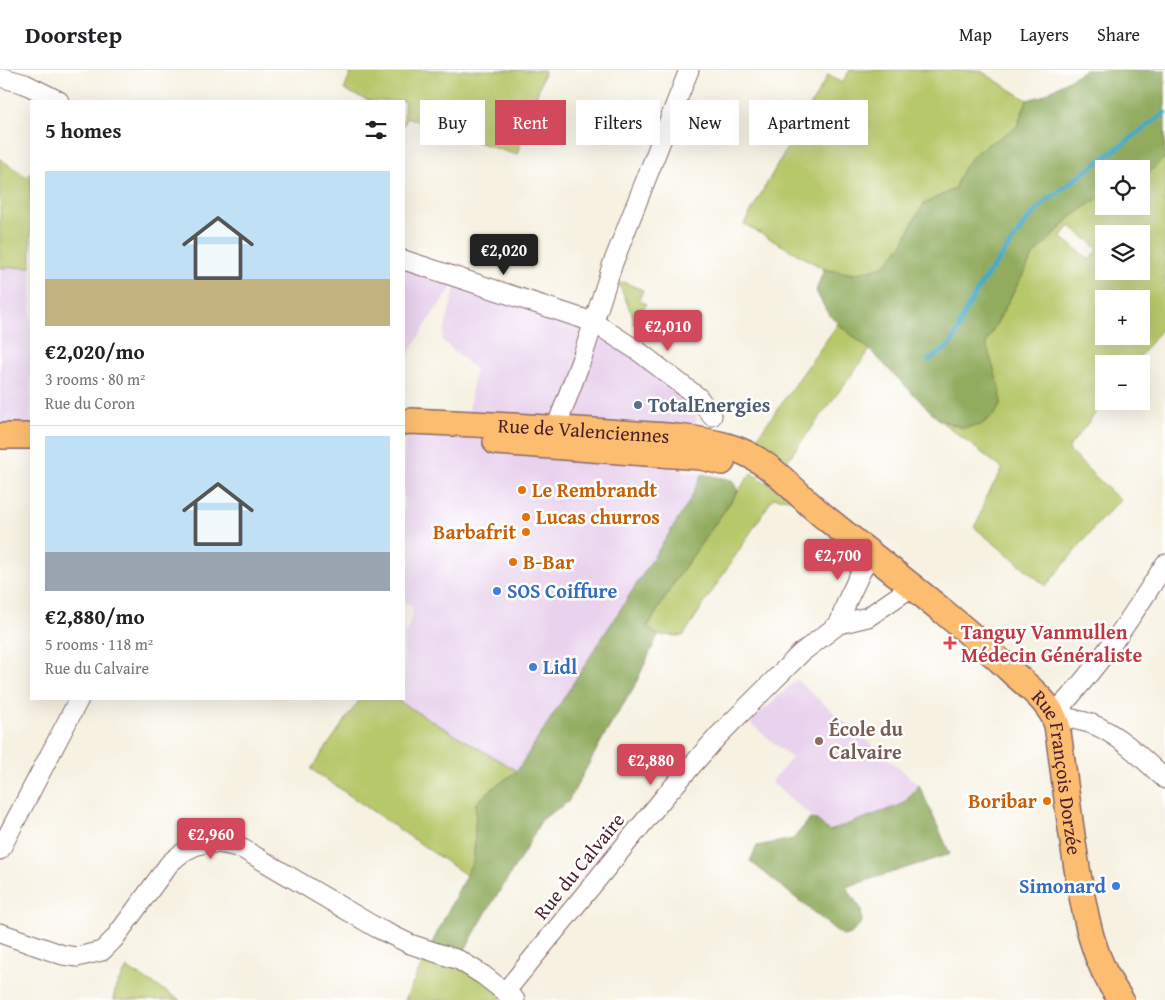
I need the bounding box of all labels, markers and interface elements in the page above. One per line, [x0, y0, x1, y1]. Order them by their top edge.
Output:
text: Doorstep [25, 17, 122, 52]
text: Map [959, 21, 992, 48]
text: Layers [1020, 21, 1069, 48]
text: Share [1097, 21, 1140, 48]
chip: Buy [420, 100, 485, 145]
chip: Rent [495, 100, 566, 145]
chip: Filters [576, 100, 660, 145]
chip: New [670, 100, 739, 145]
chip: Apartment [749, 100, 868, 145]
text: 5 homes [45, 115, 121, 146]
icon: filters [362, 116, 390, 144]
map controls [1095, 160, 1150, 410]
button: locate [1095, 160, 1150, 215]
icon: home [173, 203, 263, 293]
button: layers [1095, 225, 1150, 280]
pin: €2,020 [463, 234, 545, 276]
text: €2,020 [481, 238, 527, 262]
button: + [1095, 290, 1150, 345]
pin: €2,010 [627, 310, 709, 352]
text: €2,010 [645, 314, 691, 338]
text: €2,020/mo [45, 336, 145, 367]
button: − [1095, 355, 1150, 410]
text: 3 rooms · 80 m² [45, 367, 145, 391]
place label: TotalEnergies [648, 390, 770, 419]
text: Rue du Coron [45, 391, 135, 415]
marker: TotalEnergies [632, 399, 644, 411]
street label: Rue de Valenciennes [497, 410, 671, 450]
icon: home [173, 469, 263, 559]
place label: Le Rembrandt [532, 475, 657, 504]
marker: Le Rembrandt [516, 484, 528, 496]
place label: Lucas churros [536, 502, 660, 531]
marker: Lucas churros [520, 511, 532, 523]
place label: Barbafrit [433, 517, 516, 546]
marker: Barbafrit [520, 526, 532, 538]
pin: €2,700 [797, 538, 879, 581]
text: €2,700 [815, 543, 861, 567]
place label: B-Bar [523, 547, 574, 576]
marker: B-Bar [507, 556, 519, 568]
place label: SOS Coiffure [507, 576, 617, 605]
marker: SOS Coiffure [491, 585, 503, 597]
text: €2,880/mo [45, 601, 145, 632]
place label: Tanguy Vanmullen Médecin Généraliste [961, 617, 1142, 669]
text: 5 rooms · 118 m² [45, 632, 153, 656]
marker: Tanguy Vanmullen Médecin Généraliste [943, 636, 957, 650]
place label: Lidl [543, 652, 577, 681]
text: Rue du Calvaire [45, 656, 149, 680]
marker: Lidl [527, 661, 539, 673]
street label: Rue François Dorzée [1025, 683, 1090, 857]
place label: École du Calvaire [829, 714, 903, 766]
marker: École du Calvaire [813, 735, 825, 747]
pin: €2,880 [610, 744, 692, 786]
text: €2,880 [628, 748, 674, 772]
place label: Boribar [968, 786, 1037, 815]
marker: Boribar [1041, 795, 1053, 807]
street label: Rue du Calvaire [526, 806, 631, 925]
pin: €2,960 [170, 818, 252, 860]
text: €2,960 [188, 822, 234, 846]
place label: Simonard [1019, 871, 1107, 900]
marker: Simonard [1110, 880, 1122, 892]

